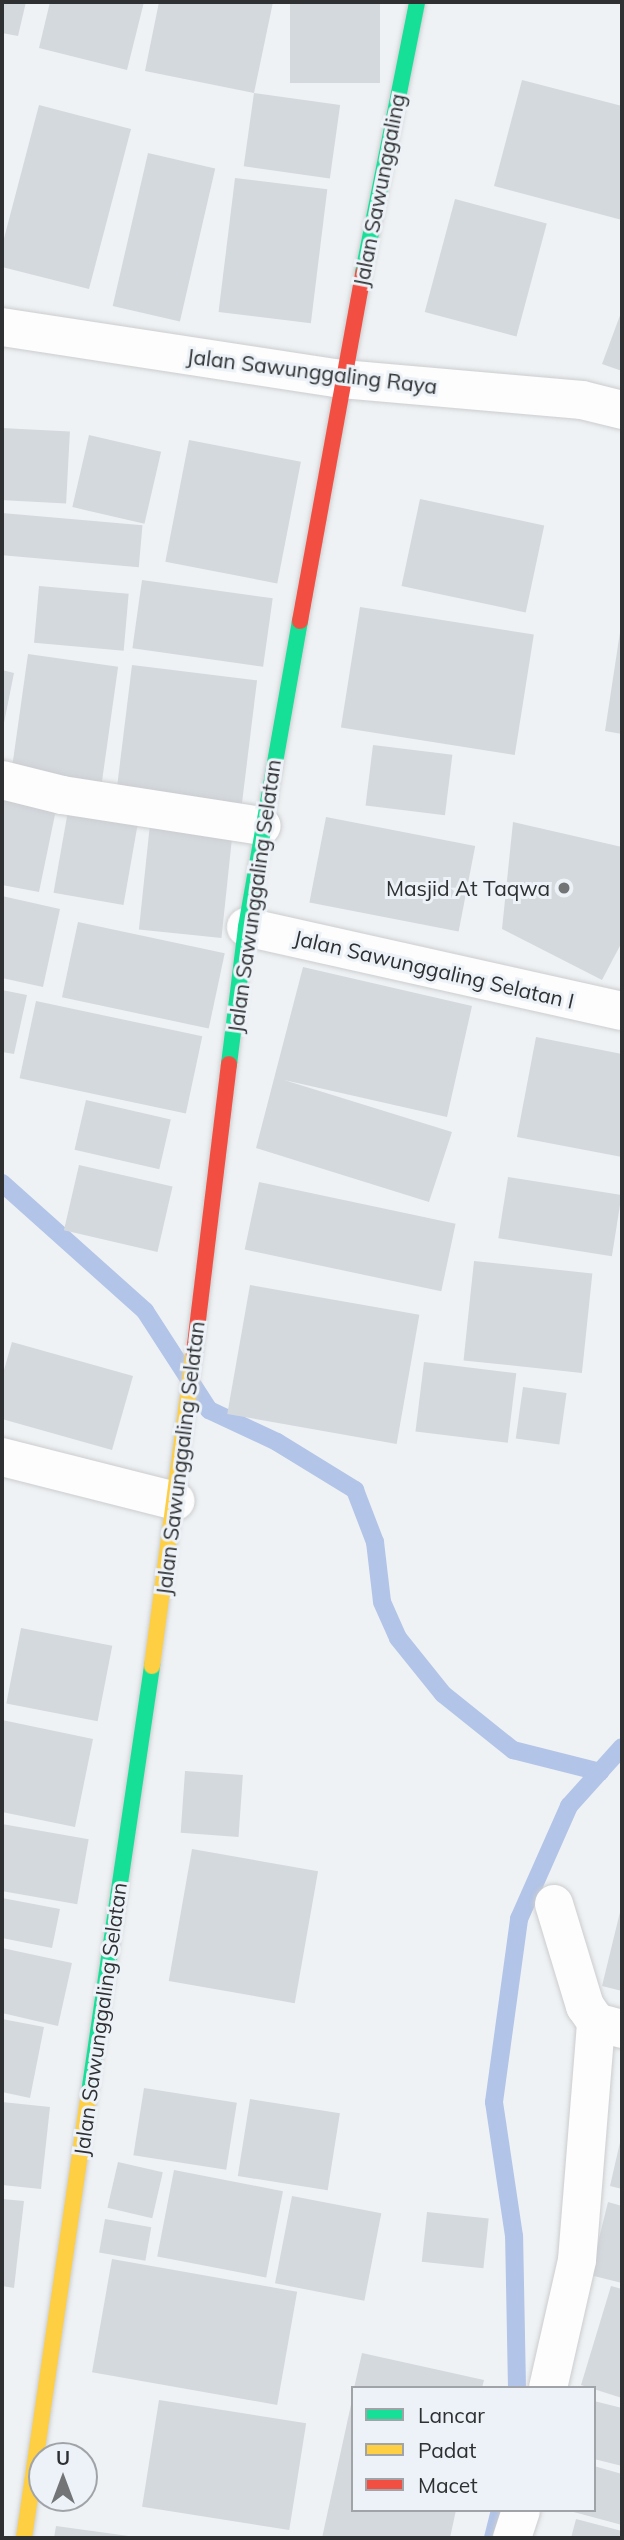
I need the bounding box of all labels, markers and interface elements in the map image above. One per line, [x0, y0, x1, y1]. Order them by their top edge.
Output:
street label: Jalan Sawunggaling [348, 91, 410, 289]
street label: Jalan Sawunggaling Raya [185, 343, 439, 399]
street label: Jalan Sawunggaling Selatan [222, 758, 286, 1034]
place label: Masjid At Taqwa [386, 875, 550, 901]
marker: Masjid At Taqwa [556, 880, 572, 896]
street label: Jalan Sawunggaling Selatan I [291, 924, 577, 1014]
street label: Jalan Sawunggaling Selatan [151, 1320, 209, 1596]
street label: Jalan Sawunggaling Selatan [68, 1881, 132, 2157]
legend [351, 2386, 596, 2512]
text: Lancar [418, 2402, 485, 2428]
text: Padat [418, 2437, 476, 2463]
north arrow [28, 2442, 98, 2512]
text: U [56, 2446, 70, 2470]
text: Macet [418, 2472, 478, 2498]

